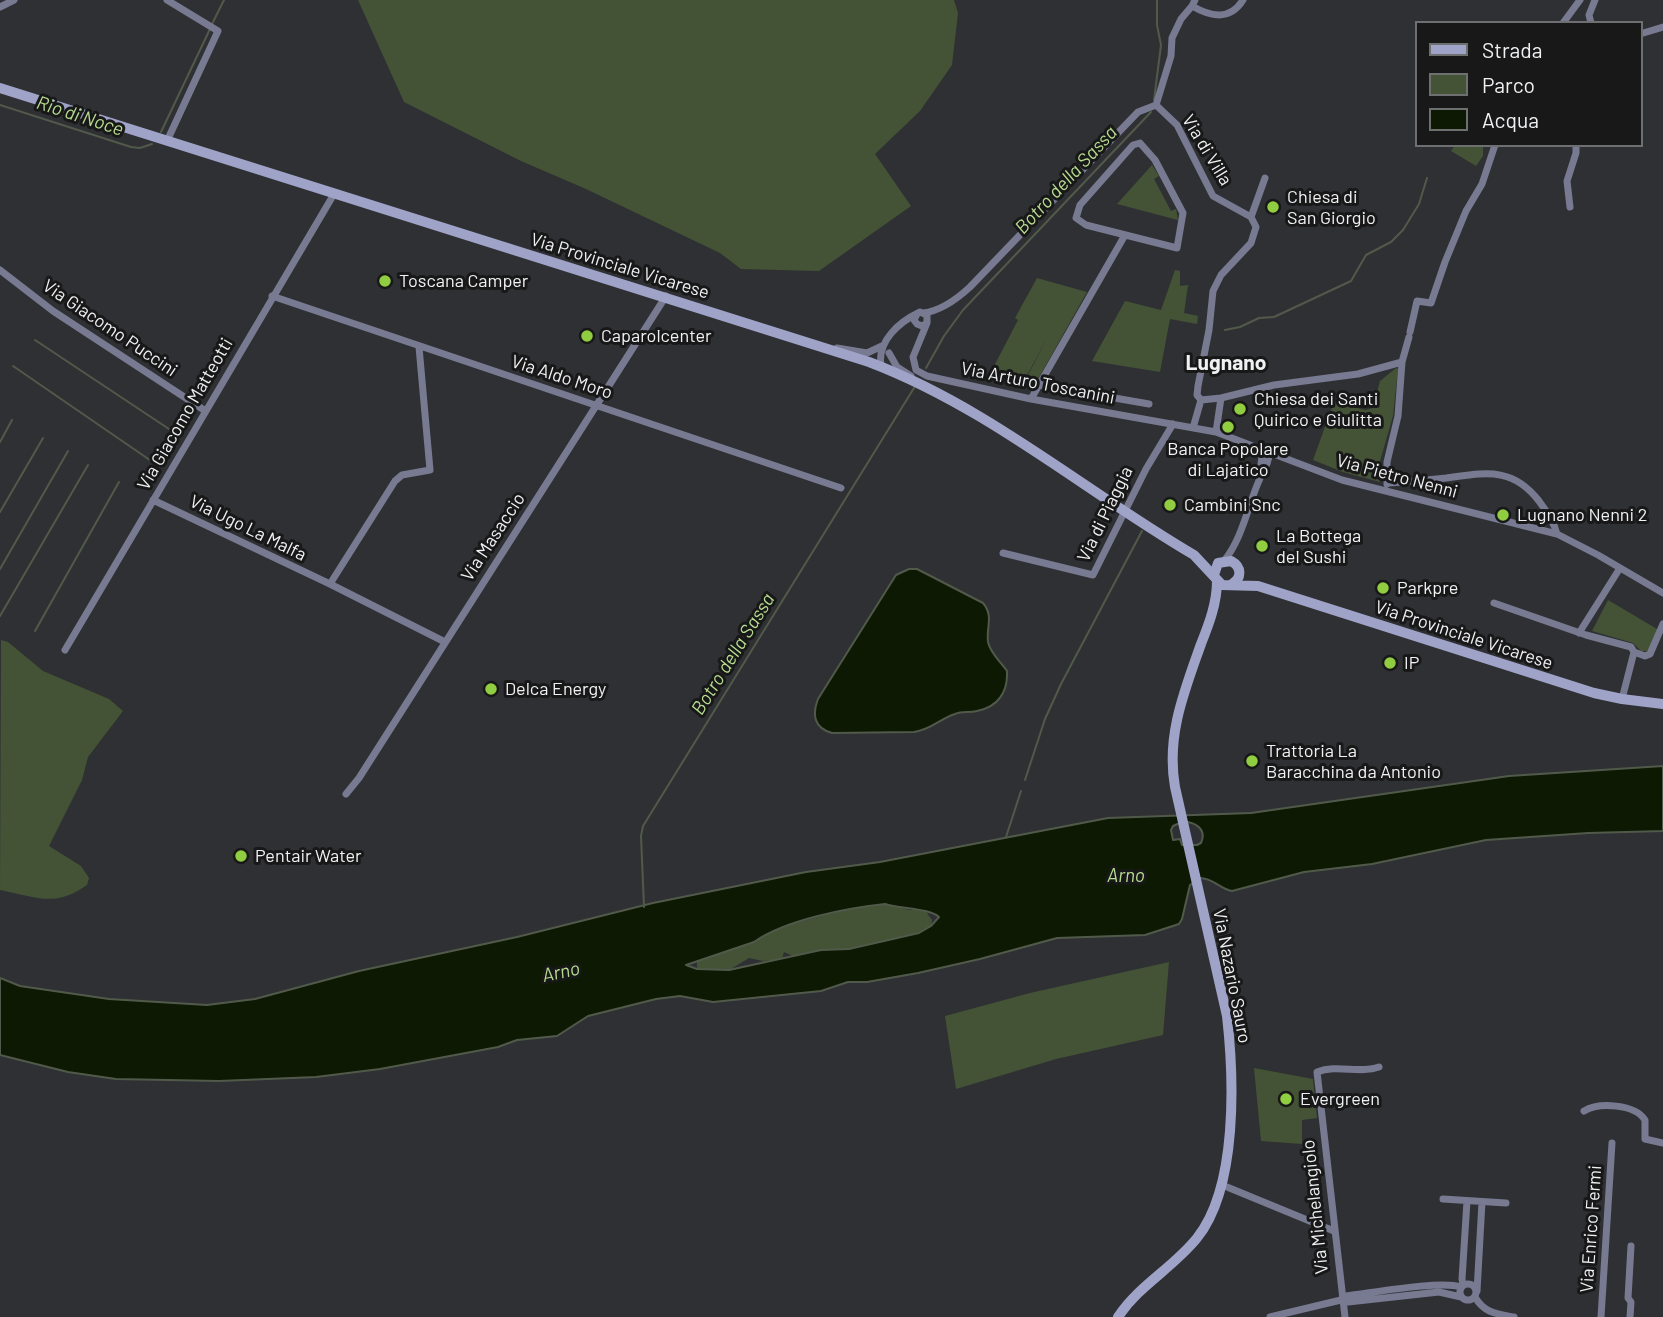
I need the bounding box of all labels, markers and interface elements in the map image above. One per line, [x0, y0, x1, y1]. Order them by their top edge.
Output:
legend [1414, 21, 1642, 147]
text: Strada [1482, 37, 1542, 62]
text: Parco [1482, 72, 1535, 97]
water label: Rio di Noce [34, 91, 126, 141]
text: Acqua [1482, 107, 1539, 132]
street label: Via di Villa [1177, 111, 1237, 189]
water label: Botro della Sassa [1010, 121, 1122, 239]
place label: Chiesa di San Giorgio [1287, 186, 1376, 228]
marker: Chiesa di San Giorgio [1265, 199, 1281, 215]
street label: Via Provinciale Vicarese [528, 229, 712, 303]
place label: Toscana Camper [399, 270, 528, 292]
marker: Toscana Camper [377, 273, 393, 289]
street label: Via Giacomo Puccini [38, 275, 182, 381]
place label: Caparolcenter [601, 325, 712, 347]
marker: Caparolcenter [579, 328, 595, 344]
street label: Via Giacomo Matteotti [133, 334, 237, 494]
street label: Via Aldo Moro [509, 350, 615, 404]
district label: Lugnano [1186, 350, 1266, 376]
street label: Via Arturo Toscanini [959, 357, 1117, 409]
place label: Chiesa dei Santi Quirico e Giulitta [1254, 388, 1382, 430]
marker: Chiesa dei Santi Quirico e Giulitta [1232, 401, 1248, 417]
marker: Banca Popolare di Lajatico [1220, 419, 1236, 435]
place label: Banca Popolare di Lajatico [1167, 438, 1289, 480]
street label: Via Pietro Nenni [1334, 449, 1460, 503]
street label: Via di Piaggia [1073, 463, 1137, 565]
street label: Via Masaccio [456, 489, 530, 585]
street label: Via Ugo La Malfa [186, 490, 310, 566]
place label: Cambini Snc [1184, 494, 1281, 516]
marker: Cambini Snc [1162, 497, 1178, 513]
place label: Lugnano Nenni 2 [1517, 504, 1647, 526]
marker: Lugnano Nenni 2 [1495, 507, 1511, 523]
place label: La Bottega del Sushi [1276, 525, 1361, 568]
marker: La Bottega del Sushi [1254, 538, 1270, 554]
place label: Parkpre [1397, 577, 1458, 599]
marker: Parkpre [1375, 580, 1391, 596]
water label: Botro della Sassa [687, 589, 779, 719]
street label: Via Provinciale Vicarese [1372, 596, 1556, 674]
place label: IP [1404, 652, 1419, 674]
marker: IP [1382, 655, 1398, 671]
place label: Delca Energy [505, 678, 606, 700]
marker: Delca Energy [483, 681, 499, 697]
place label: Trattoria La Baracchina da Antonio [1266, 740, 1441, 782]
marker: Trattoria La Baracchina da Antonio [1244, 753, 1260, 769]
place label: Pentair Water [255, 845, 362, 867]
marker: Pentair Water [233, 848, 249, 864]
water label: Arno [1107, 865, 1145, 887]
street label: Via Nazario Sauro [1208, 907, 1256, 1045]
water label: Arno [540, 957, 582, 987]
place label: Evergreen [1300, 1088, 1380, 1110]
marker: Evergreen [1278, 1091, 1294, 1107]
street label: Via Michelangiolo [1297, 1139, 1333, 1275]
street label: Via Enrico Fermi [1576, 1165, 1606, 1293]

